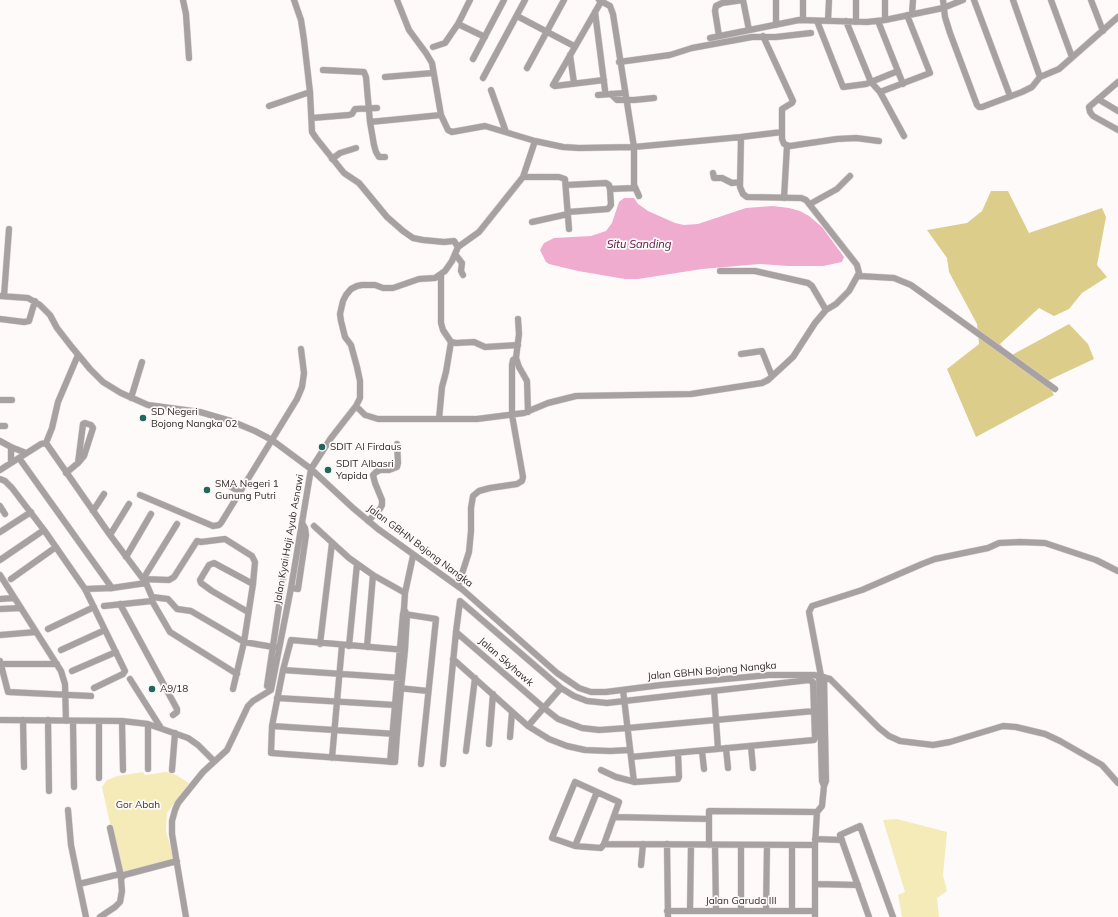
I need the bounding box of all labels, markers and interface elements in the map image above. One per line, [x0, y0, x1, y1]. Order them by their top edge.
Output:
water label: Situ Sanding [607, 238, 671, 252]
place label: SD Negeri Bojong Nangka 02 [151, 406, 237, 430]
marker: SD Negeri Bojong Nangka 02 [138, 413, 148, 423]
place label: SDIT Al Firdaus [330, 441, 402, 453]
marker: SDIT Al Firdaus [317, 442, 327, 452]
place label: SDIT Albasri Yapida [336, 458, 394, 482]
marker: SDIT Albasri Yapida [323, 465, 333, 475]
street label: Jalan Kyai Haji Ayub Asnawi [272, 473, 306, 605]
place label: SMA Negeri 1 Gunung Putri [215, 478, 279, 502]
marker: SMA Negeri 1 Gunung Putri [202, 485, 212, 495]
street label: Jalan GBHN Bojong Nangka [365, 502, 475, 590]
street label: Jalan Skyhawk [476, 635, 536, 689]
street label: Jalan GBHN Bojong Nangka [647, 659, 777, 683]
place label: A9/18 [160, 683, 188, 695]
marker: A9/18 [147, 684, 157, 694]
park label: Gor Abah [116, 799, 160, 811]
street label: Jalan Garuda III [705, 895, 777, 907]

